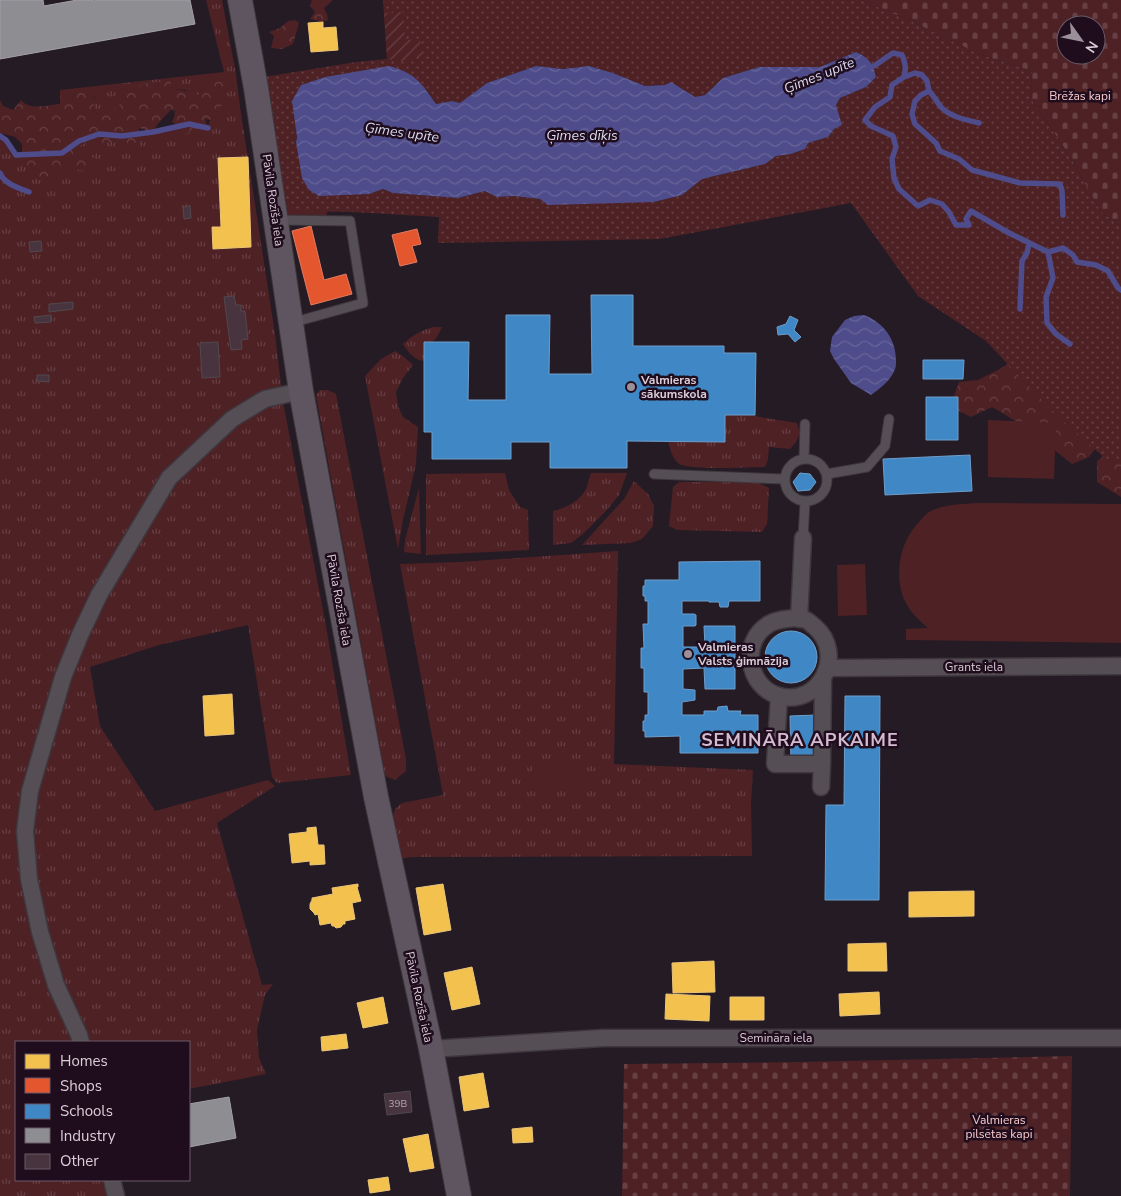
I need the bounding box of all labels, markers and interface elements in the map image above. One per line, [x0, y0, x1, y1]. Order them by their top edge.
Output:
north arrow [1056, 15, 1106, 65]
text: N [1081, 37, 1102, 56]
water label: Ģīmes upīte [781, 52, 858, 98]
park label: Brēžas kapi [1049, 88, 1111, 104]
water label: Ģīmes upīte [364, 118, 441, 147]
water label: Ģīmes dīķis [546, 126, 618, 145]
street label: Pāvila Rozīša iela [259, 153, 287, 247]
place label: Valmieras sākumskola [640, 372, 707, 402]
marker: Valmieras sākumskola [625, 381, 637, 393]
street label: Pāvila Rozīša iela [323, 553, 355, 647]
place label: Valmieras Valsts ģimnāzija [697, 639, 789, 669]
marker: Valmieras Valsts ģimnāzija [682, 648, 694, 660]
street label: Grants iela [945, 659, 1003, 675]
district label: SEMINĀRA APKAIME [701, 728, 899, 752]
street label: Pāvila Rozīša iela [402, 950, 436, 1044]
street label: Semināra iela [740, 1030, 812, 1046]
legend [15, 1041, 190, 1181]
text: Homes [60, 1051, 108, 1071]
text: Shops [60, 1076, 102, 1096]
house number: 39B [389, 1097, 408, 1111]
text: Schools [60, 1101, 113, 1121]
park label: Valmieras pilsētas kapi [966, 1112, 1032, 1142]
text: Industry [60, 1126, 116, 1146]
text: Other [60, 1151, 99, 1171]

